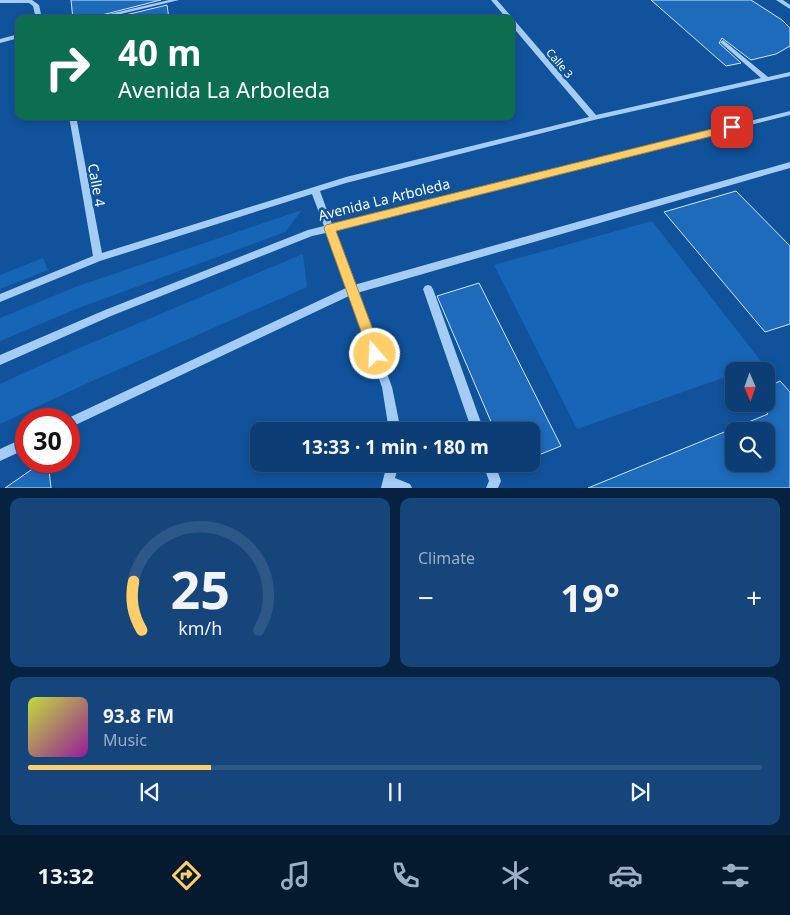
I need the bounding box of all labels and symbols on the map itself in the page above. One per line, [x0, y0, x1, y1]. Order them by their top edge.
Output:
street label: Calle 3 [543, 45, 577, 81]
pin [711, 106, 753, 148]
street label: Calle 4 [84, 162, 110, 208]
street label: Avenida La Arboleda [316, 173, 452, 225]
position arrow [348, 327, 400, 379]
north arrow [725, 362, 775, 412]
speed limit sign: 30 [15, 408, 80, 473]

